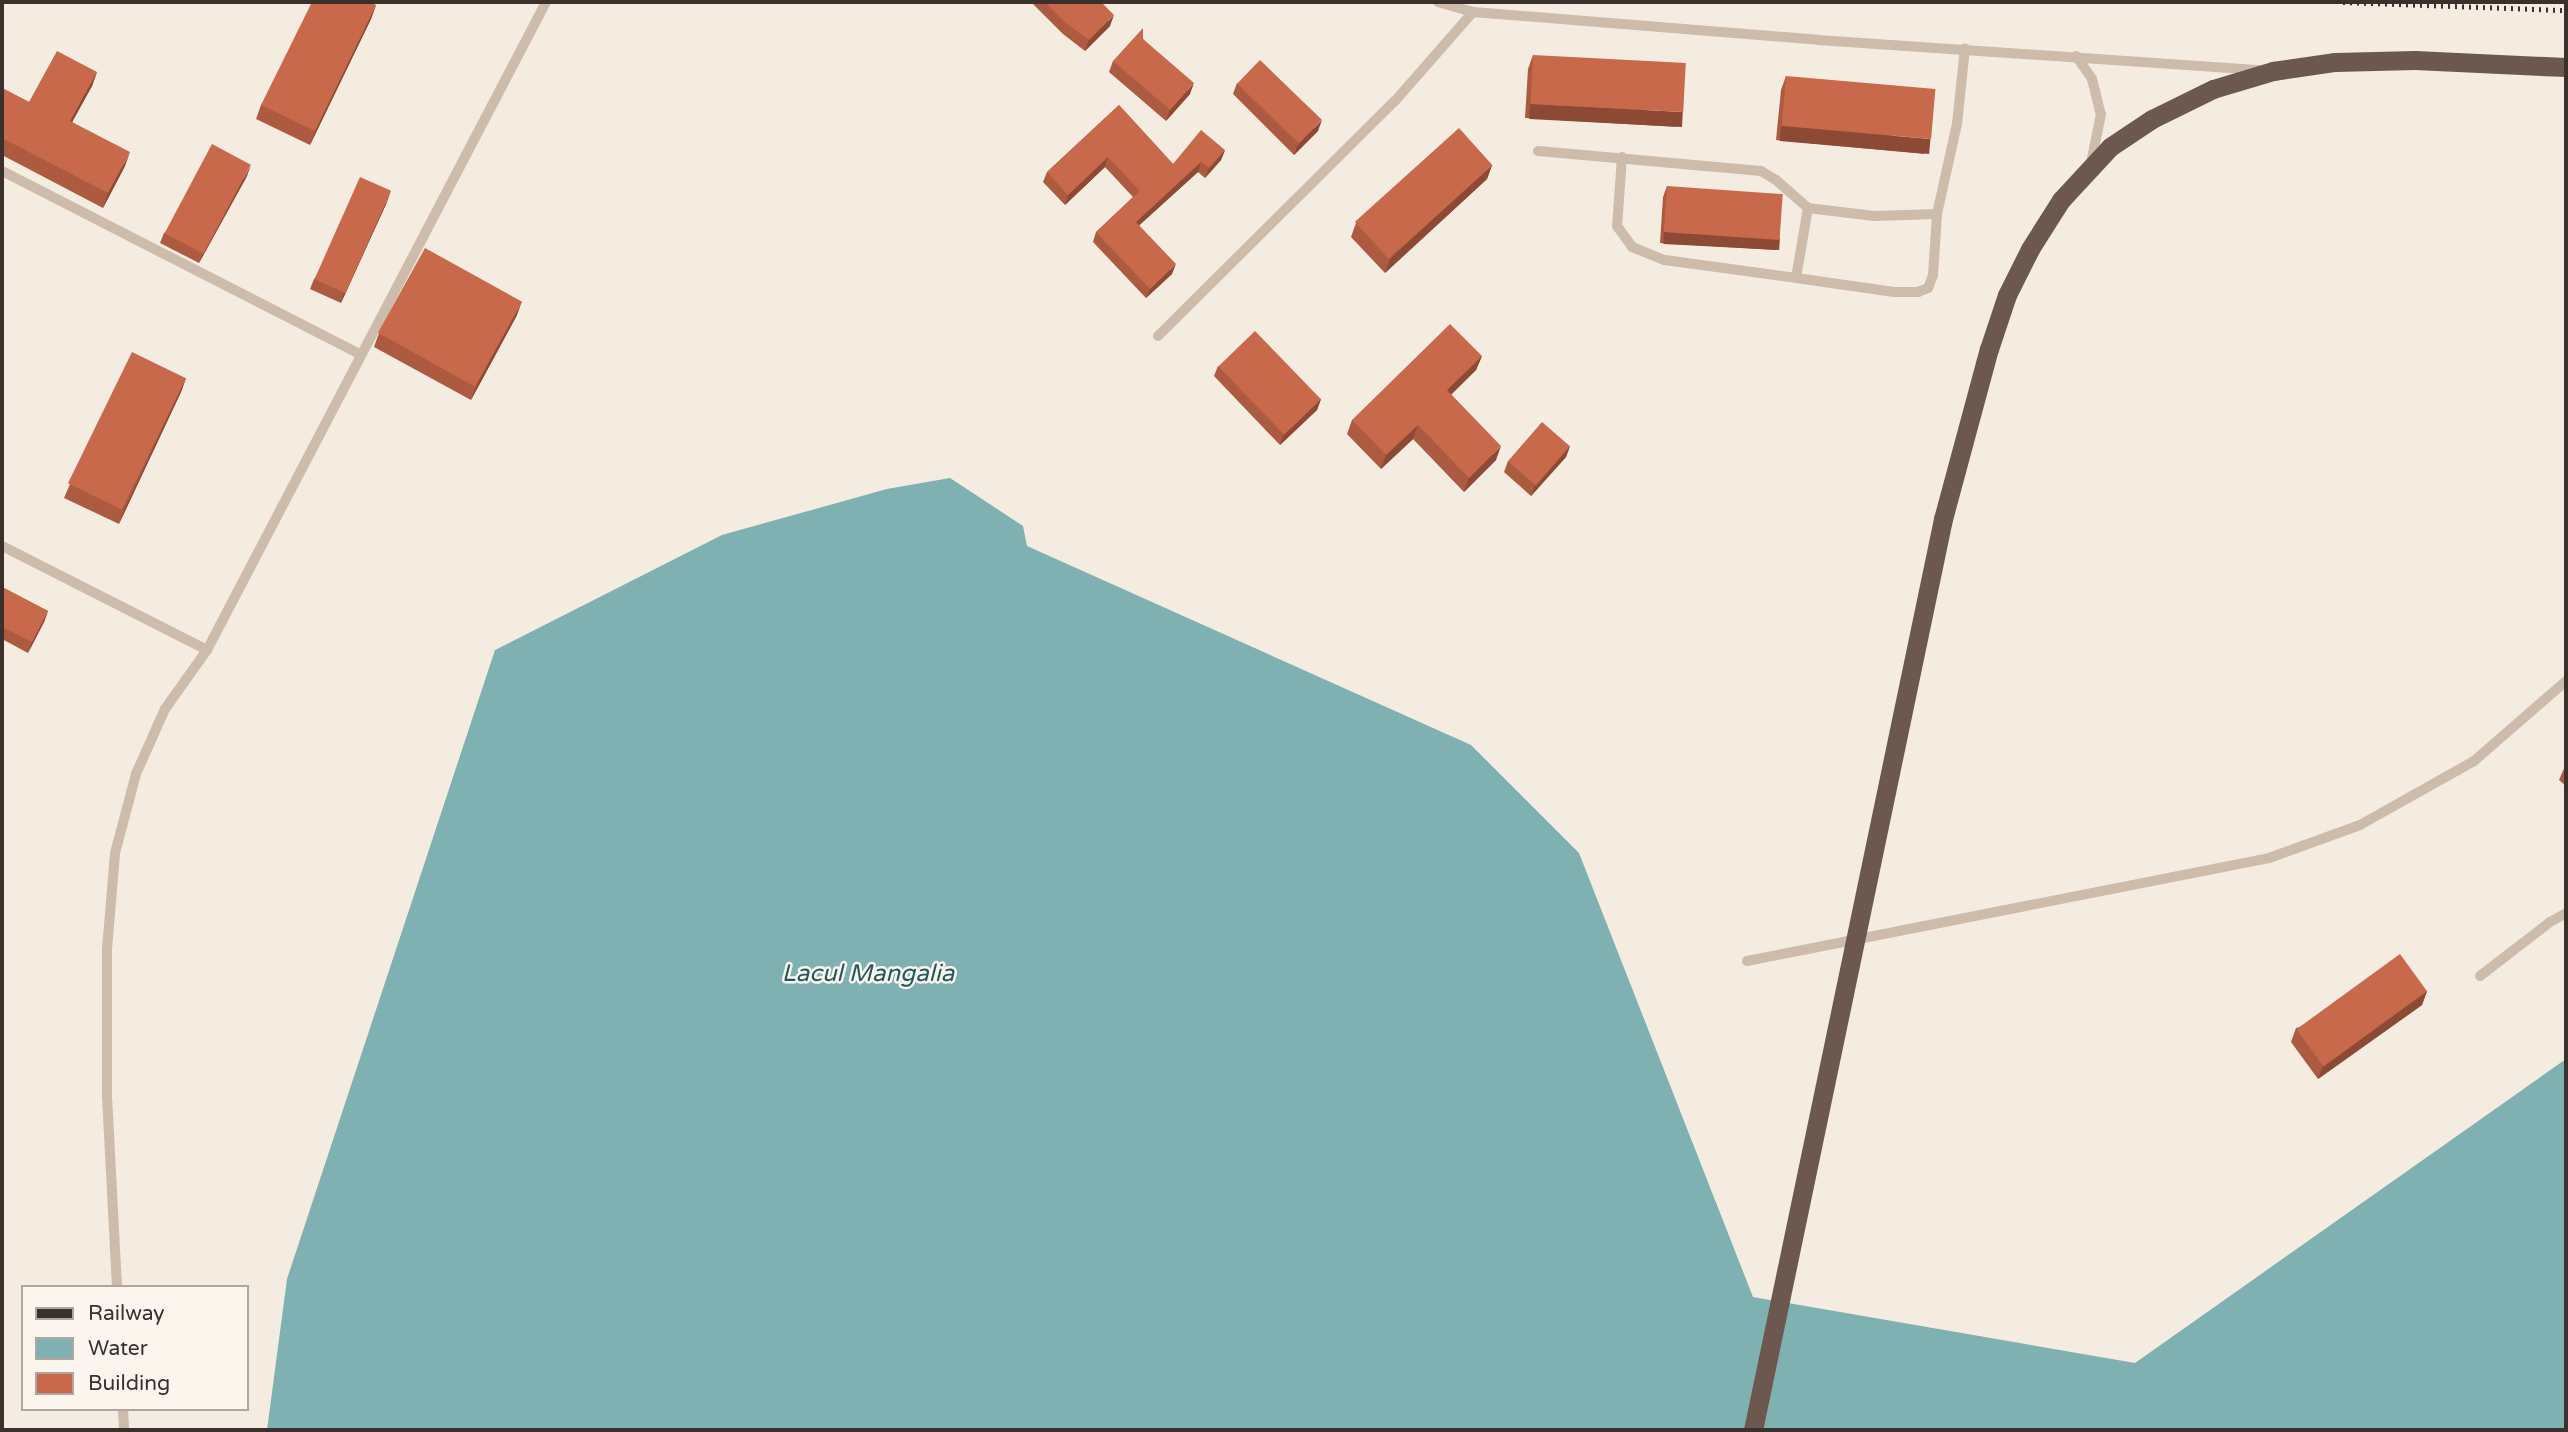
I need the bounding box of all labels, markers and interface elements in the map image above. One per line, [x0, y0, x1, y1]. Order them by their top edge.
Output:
water label: Lacul Mangalia [782, 960, 954, 988]
legend [21, 1285, 248, 1411]
text: Railway [88, 1301, 165, 1326]
text: Water [88, 1336, 148, 1361]
text: Building [88, 1371, 170, 1396]

